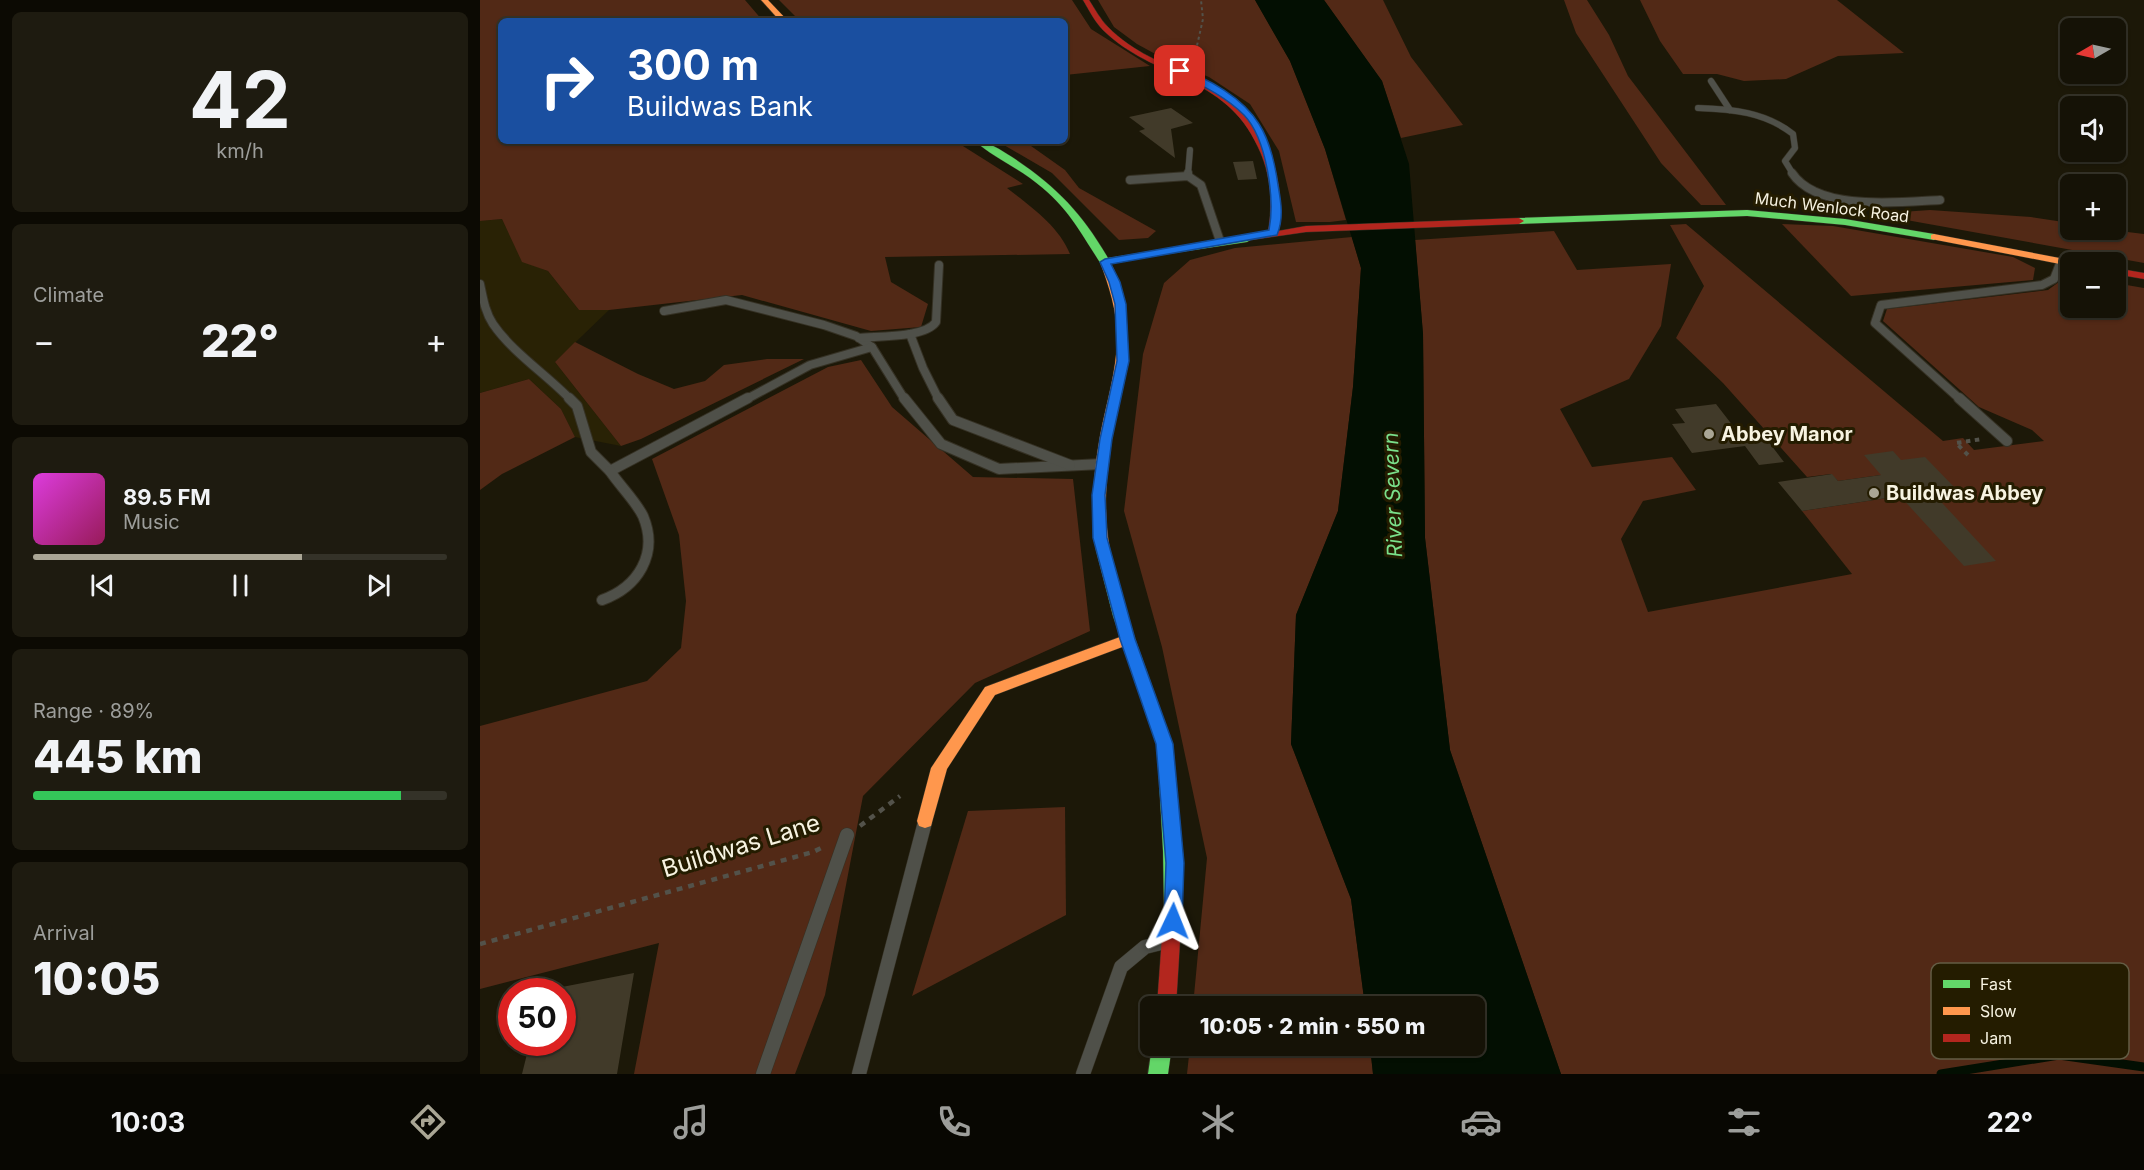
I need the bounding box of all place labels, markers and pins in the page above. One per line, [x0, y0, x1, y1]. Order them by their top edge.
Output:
pin [1154, 45, 1205, 96]
place label: Abbey Manor [1721, 422, 1853, 446]
marker: Abbey Manor [1702, 427, 1716, 441]
place label: Buildwas Abbey [1886, 481, 2043, 505]
marker: Buildwas Abbey [1867, 486, 1881, 500]

